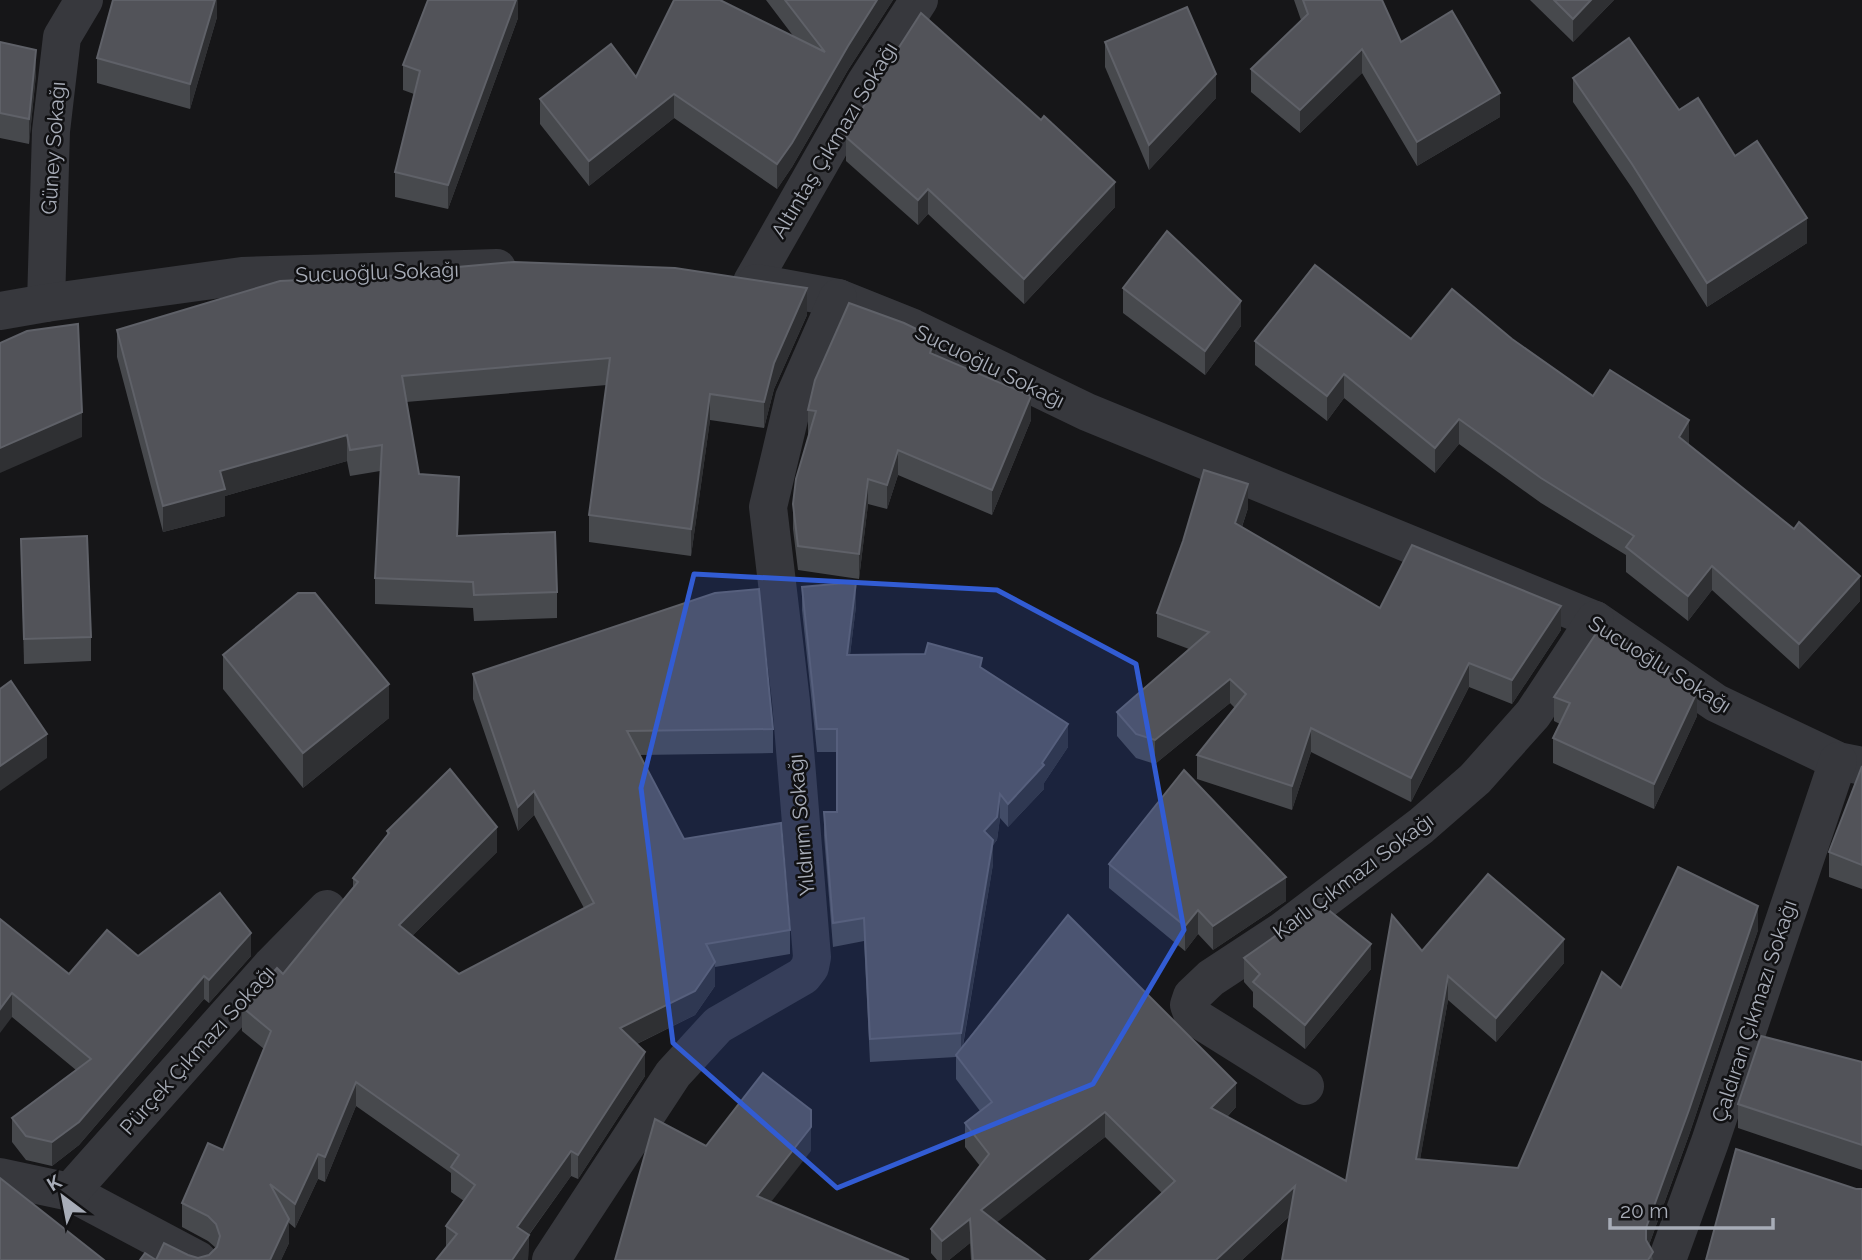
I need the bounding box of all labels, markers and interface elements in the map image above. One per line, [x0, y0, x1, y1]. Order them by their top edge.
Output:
street label: Altıntaş Çıkmazı Sokağı [766, 38, 902, 242]
street label: Güney Sokağı [36, 81, 70, 215]
street label: Sucuoğlu Sokağı [295, 257, 459, 287]
street label: Sucuoğlu Sokağı [911, 319, 1069, 413]
street label: Sucuoğlu Sokağı [1584, 610, 1736, 718]
street label: Yıldırım Sokağı [782, 753, 820, 897]
street label: Karlı Çıkmazı Sokağı [1268, 808, 1438, 944]
street label: Çaldıran Çıkmazı Sokağı [1706, 897, 1802, 1125]
street label: Pürçek Çıkmazı Sokağı [114, 960, 280, 1140]
north arrow [28, 1162, 98, 1232]
text: K [43, 1170, 65, 1195]
scale bar [1610, 1186, 1773, 1230]
text: 20 m [1620, 1198, 1668, 1223]

